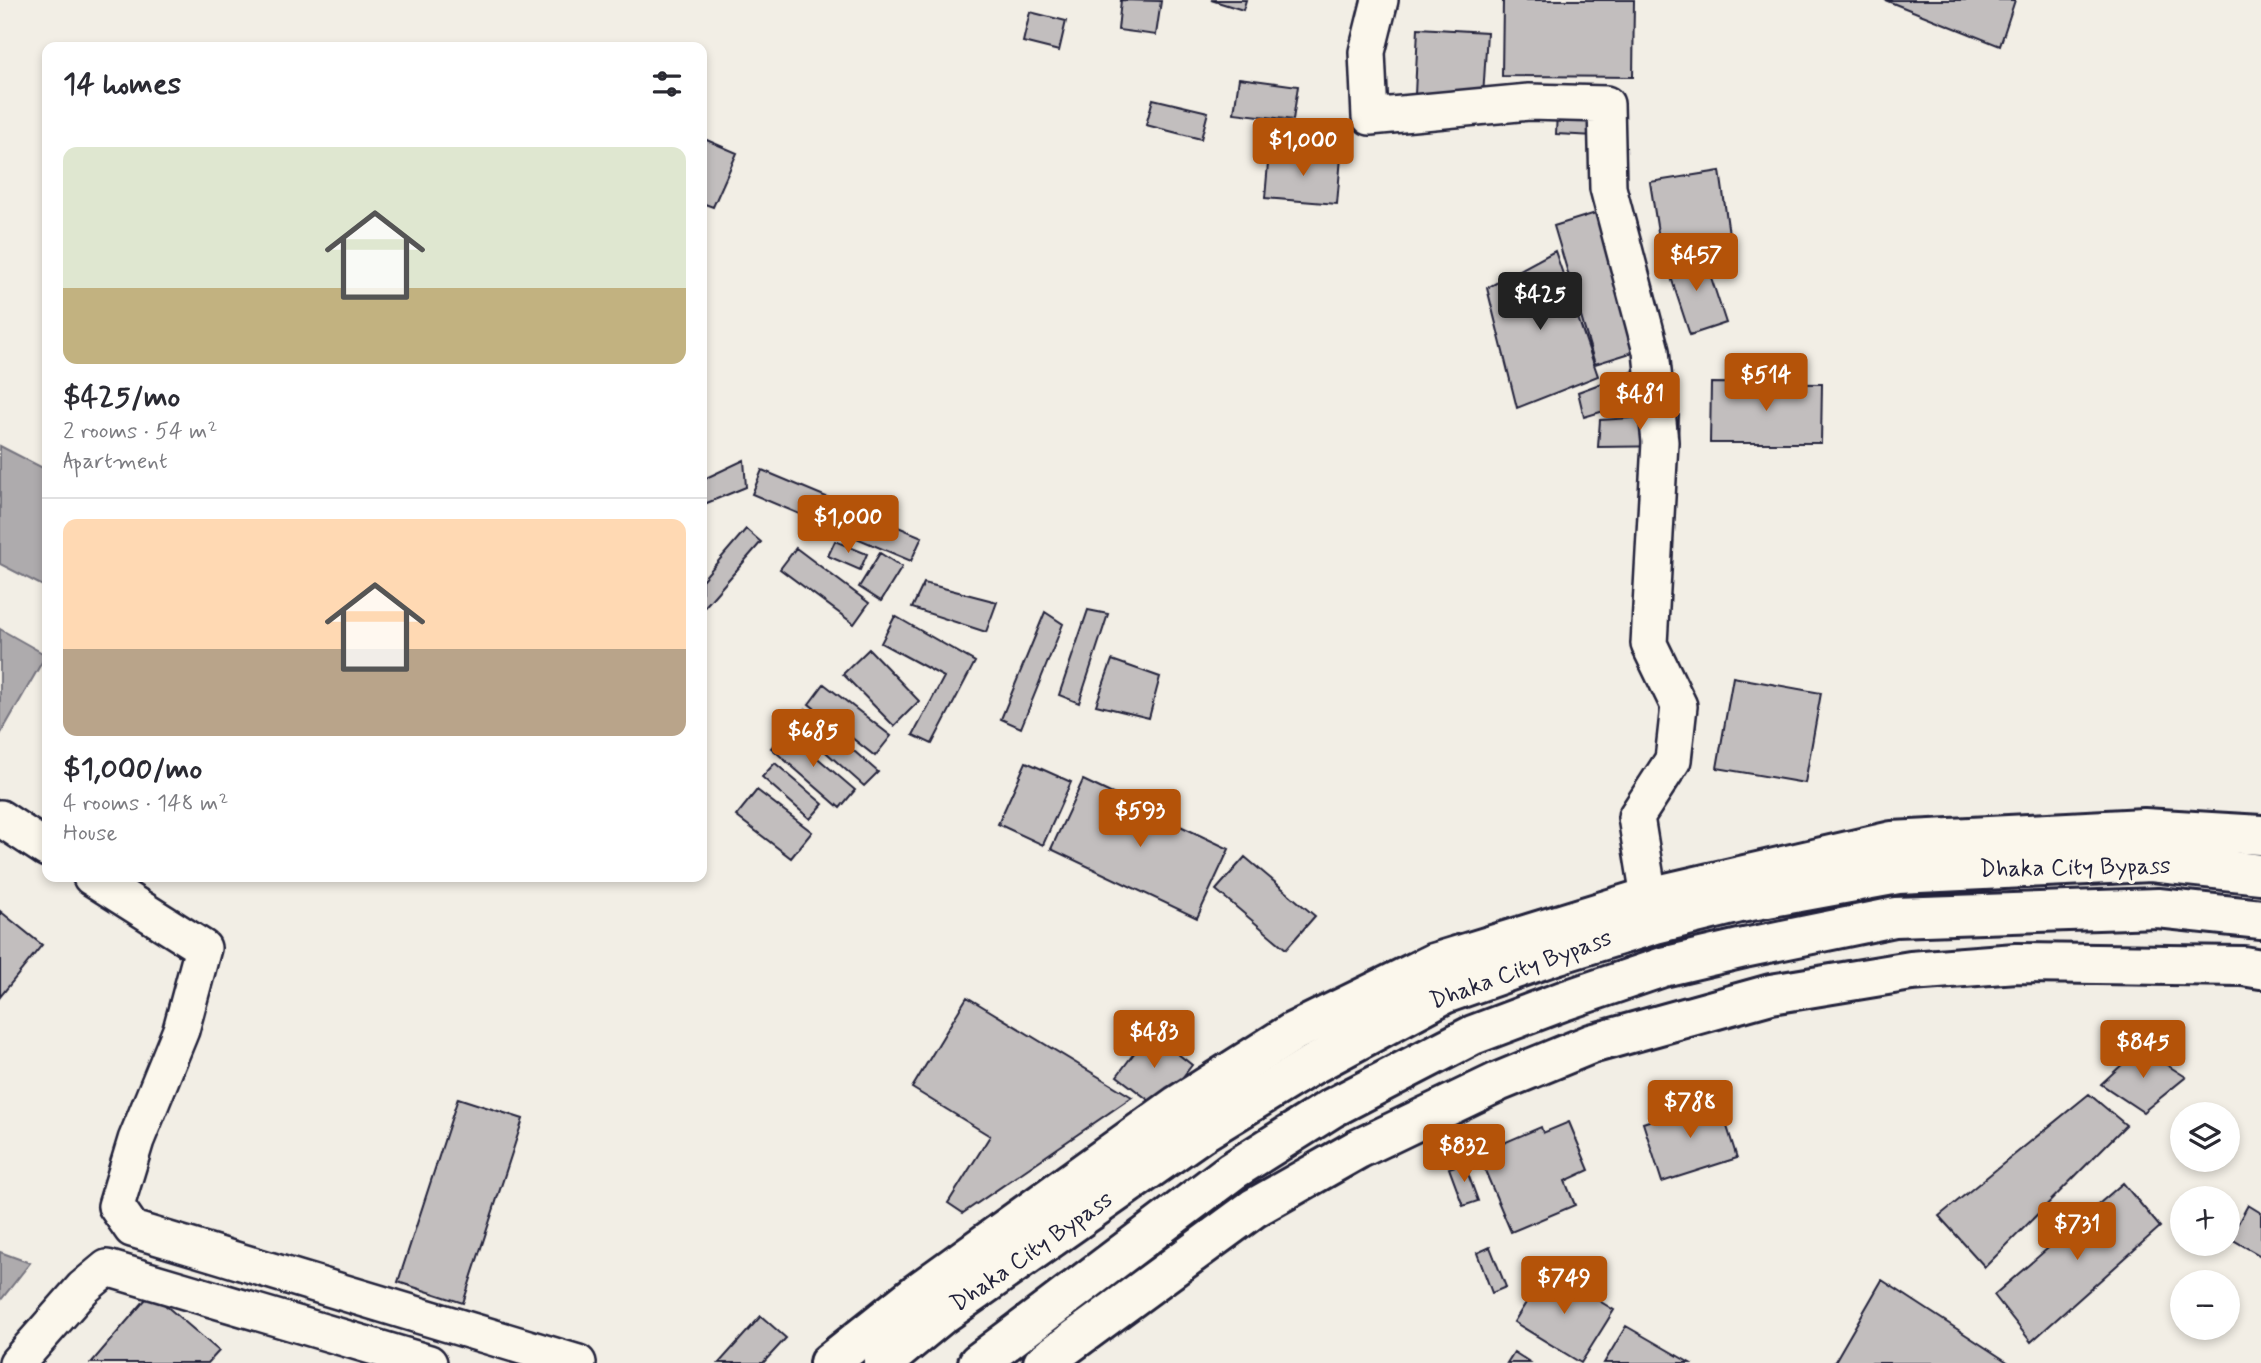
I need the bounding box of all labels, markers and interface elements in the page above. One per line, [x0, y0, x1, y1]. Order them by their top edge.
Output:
text: 14 homes [63, 65, 181, 104]
icon: filters [648, 65, 686, 103]
pin: $1,000 [1246, 118, 1360, 178]
text: $1,000 [1269, 126, 1337, 156]
icon: home [312, 192, 438, 318]
pin: $457 [1655, 233, 1737, 293]
text: $457 [1670, 241, 1722, 271]
pin: $425 [1499, 272, 1581, 332]
text: $425 [1514, 280, 1566, 310]
pin: $514 [1725, 354, 1807, 413]
text: $514 [1741, 361, 1791, 391]
pin: $481 [1599, 372, 1681, 432]
text: $425/mo [63, 378, 180, 417]
text: $481 [1616, 380, 1664, 410]
text: 2 rooms · 54 m² [63, 417, 217, 447]
text: Apartment [63, 447, 168, 477]
pin: $1,000 [791, 496, 905, 555]
text: $1,000 [814, 503, 882, 533]
icon: home [312, 564, 438, 690]
pin: $685 [772, 710, 854, 769]
text: $685 [788, 717, 838, 747]
text: $1,000/mo [63, 750, 202, 789]
text: 4 rooms · 148 m² [63, 789, 228, 819]
pin: $593 [1099, 790, 1181, 849]
text: $593 [1115, 797, 1165, 827]
text: House [63, 819, 117, 849]
street label: Dhaka City Bypass [1979, 851, 2171, 885]
street label: Dhaka City Bypass [1426, 923, 1616, 1017]
pin: $483 [1113, 1010, 1195, 1070]
text: $483 [1130, 1018, 1178, 1048]
pin: $845 [2102, 1020, 2184, 1080]
text: $845 [2116, 1028, 2170, 1058]
pin: $788 [1649, 1080, 1731, 1140]
text: $788 [1664, 1088, 1716, 1118]
map controls [2170, 1102, 2240, 1340]
button: layers [2170, 1102, 2240, 1172]
pin: $832 [1423, 1124, 1505, 1184]
text: $832 [1439, 1132, 1489, 1162]
street label: Dhaka City Bypass [945, 1184, 1120, 1320]
button: + [2170, 1186, 2240, 1256]
pin: $731 [2036, 1202, 2118, 1262]
text: $731 [2054, 1210, 2100, 1240]
pin: $749 [1523, 1256, 1605, 1316]
text: $749 [1537, 1264, 1591, 1294]
button: − [2170, 1270, 2240, 1340]

